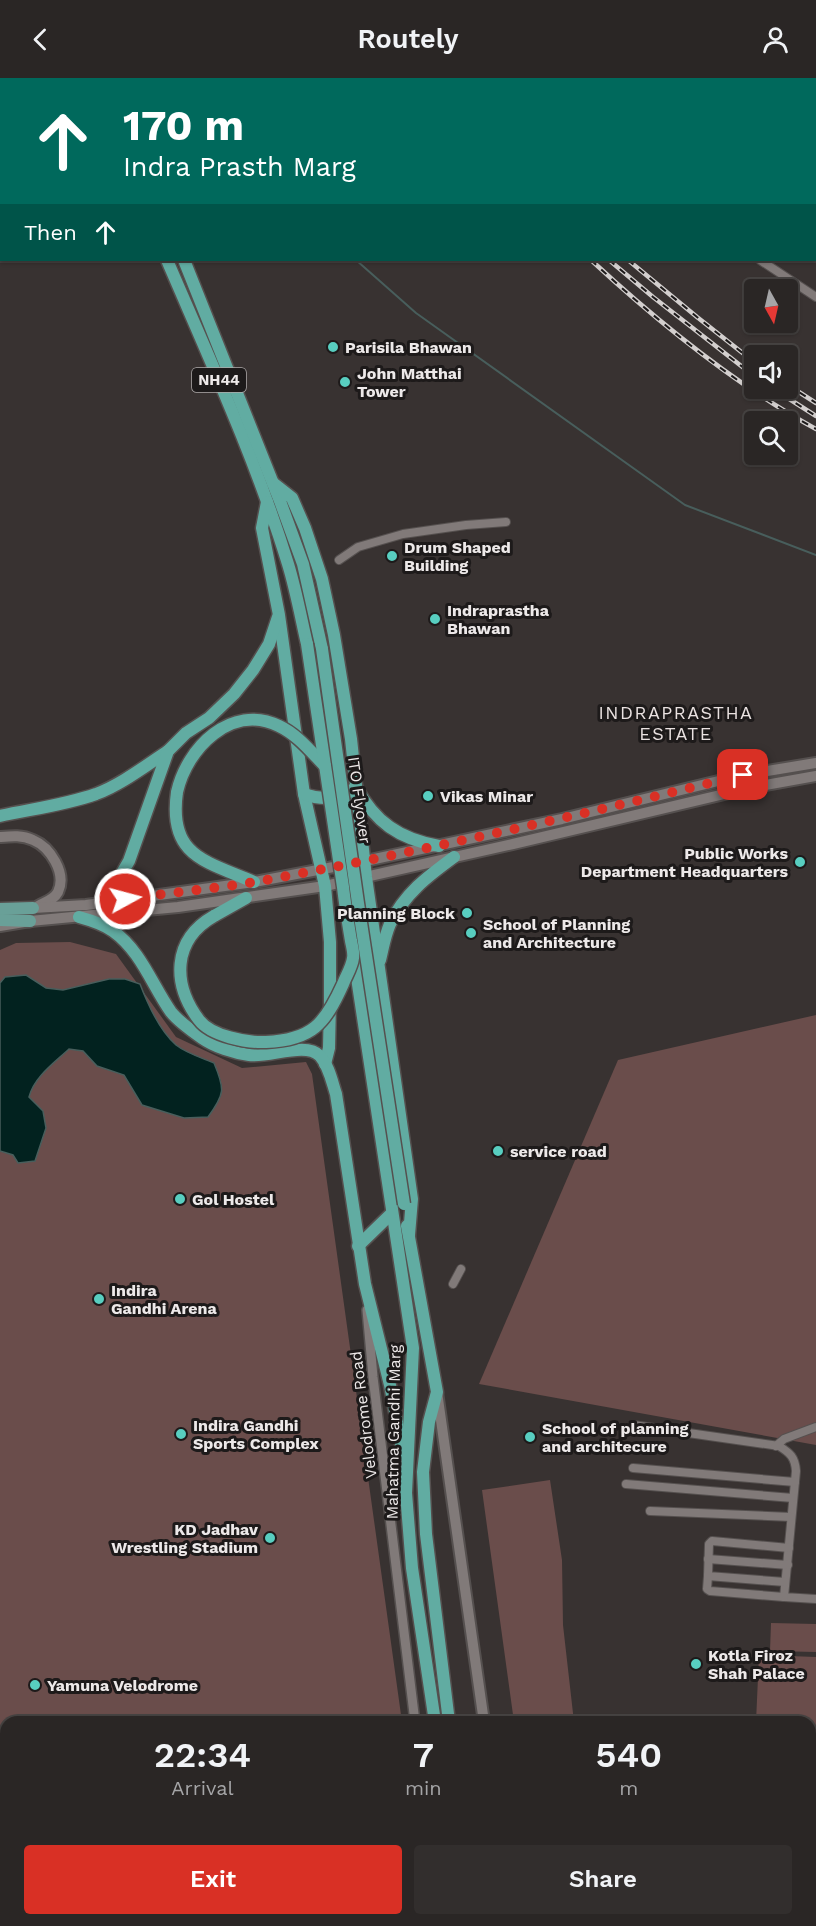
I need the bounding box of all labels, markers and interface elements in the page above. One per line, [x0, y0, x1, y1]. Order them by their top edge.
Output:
icon: back [24, 23, 57, 56]
text: Routely [357, 23, 459, 55]
icon: person [759, 23, 792, 56]
text: 170 m [123, 101, 244, 150]
icon: ahead [24, 102, 102, 180]
text: Indra Prasth Marg [123, 151, 356, 183]
icon: ahead [89, 216, 122, 249]
text: Then [24, 220, 77, 245]
north arrow [744, 279, 798, 333]
map controls [744, 279, 798, 465]
place label: Parisila Bhawan [345, 338, 472, 357]
marker: Parisila Bhawan [326, 340, 340, 354]
button: sound [744, 345, 798, 399]
place label: John Matthai Tower [357, 364, 462, 401]
road number: NH44 [192, 368, 246, 392]
marker: John Matthai Tower [338, 375, 352, 389]
button: search [744, 411, 798, 465]
place label: Drum Shaped Building [404, 538, 511, 575]
marker: Drum Shaped Building [385, 549, 399, 563]
place label: Indraprastha Bhawan [447, 601, 550, 638]
marker: Indraprastha Bhawan [428, 612, 442, 626]
district label: INDRAPRASTHA ESTATE [598, 702, 754, 744]
pin [717, 749, 768, 800]
street label: ITO Flyover [344, 755, 375, 845]
icon: arrive [726, 758, 759, 791]
place label: Vikas Minar [440, 787, 533, 806]
marker: Vikas Minar [421, 789, 435, 803]
place label: Public Works Department Headquarters [581, 844, 788, 881]
marker: Public Works Department Headquarters [793, 855, 807, 869]
position arrow [93, 867, 157, 931]
place label: Planning Block [337, 904, 455, 923]
marker: Planning Block [460, 906, 474, 920]
place label: School of Planning and Architecture [483, 915, 630, 952]
marker: School of Planning and Architecture [464, 926, 478, 940]
place label: service road [510, 1142, 607, 1161]
marker: service road [491, 1144, 505, 1158]
place label: Gol Hostel [192, 1190, 275, 1209]
marker: Gol Hostel [173, 1192, 187, 1206]
place label: Indira Gandhi Arena [111, 1281, 217, 1318]
marker: Indira Gandhi Arena [92, 1292, 106, 1306]
street label: Mahatma Gandhi Marg [382, 1344, 405, 1520]
street label: Velodrome Road [346, 1350, 381, 1480]
place label: Indira Gandhi Sports Complex [193, 1416, 319, 1453]
place label: School of planning and architecure [542, 1419, 689, 1456]
marker: Indira Gandhi Sports Complex [174, 1427, 188, 1441]
marker: School of planning and architecure [523, 1430, 537, 1444]
place label: KD Jadhav Wrestling Stadium [111, 1520, 258, 1557]
marker: KD Jadhav Wrestling Stadium [263, 1531, 277, 1545]
place label: Kotla Firoz Shah Palace [708, 1646, 805, 1683]
marker: Kotla Firoz Shah Palace [689, 1657, 703, 1671]
place label: Yamuna Velodrome [47, 1676, 198, 1695]
marker: Yamuna Velodrome [28, 1678, 42, 1692]
text: 22:34 [154, 1734, 251, 1776]
text: 7 [413, 1734, 434, 1776]
text: 540 [596, 1734, 662, 1776]
text: Arrival [171, 1776, 234, 1800]
text: min [405, 1776, 442, 1800]
text: m [619, 1776, 638, 1800]
button: Exit [24, 1845, 402, 1914]
button: Share [414, 1845, 792, 1914]

